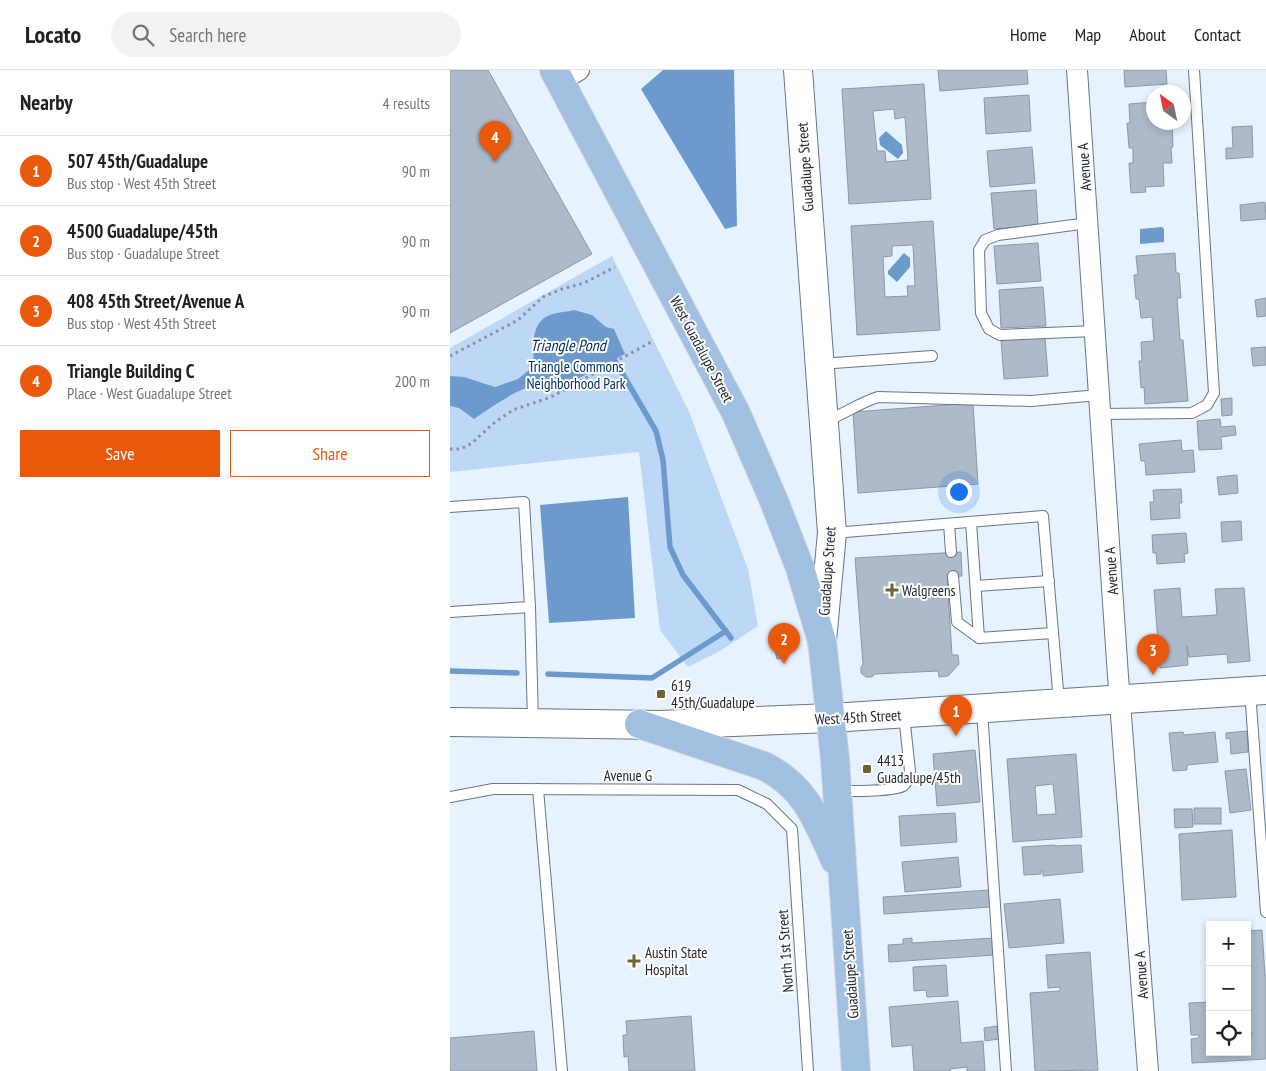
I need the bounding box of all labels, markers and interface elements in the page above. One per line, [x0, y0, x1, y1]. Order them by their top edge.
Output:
search box [111, 12, 461, 57]
text: Locato [25, 19, 81, 50]
icon: search [129, 21, 157, 49]
text: Search here [169, 23, 246, 47]
text: Home [1010, 23, 1047, 46]
text: Map [1075, 23, 1101, 46]
text: About [1129, 23, 1166, 46]
text: Contact [1194, 23, 1241, 46]
north arrow [1146, 85, 1191, 130]
text: Nearby [20, 89, 73, 116]
text: 4 results [383, 93, 430, 113]
pin: 4 [479, 121, 511, 162]
street label: Guadalupe Street [792, 122, 818, 212]
street label: Avenue A [1073, 142, 1095, 192]
text: 507 45th/Guadalupe [67, 149, 208, 173]
text: 1 [32, 161, 40, 181]
text: 90 m [402, 161, 430, 181]
text: Bus stop · West 45th Street [67, 173, 216, 193]
text: 4500 Guadalupe/45th [67, 219, 218, 243]
text: 2 [32, 231, 40, 251]
text: 90 m [402, 231, 430, 251]
text: Bus stop · Guadalupe Street [67, 243, 219, 263]
text: 408 45th Street/Avenue A [67, 289, 244, 313]
street label: West Guadalupe Street [666, 293, 738, 405]
text: 3 [32, 301, 40, 321]
text: 90 m [402, 301, 430, 321]
text: Bus stop · West 45th Street [67, 313, 216, 333]
water label: Triangle Pond [530, 335, 608, 355]
park label: Triangle Commons Neighborhood Park [526, 357, 626, 393]
text: Triangle Building C [67, 359, 194, 383]
text: 4 [32, 371, 40, 391]
text: 200 m [395, 371, 430, 391]
text: Place · West Guadalupe Street [67, 383, 232, 403]
button: Save [20, 430, 220, 477]
button: Share [230, 430, 430, 477]
your location [946, 479, 972, 505]
street label: Guadalupe Street [814, 526, 840, 616]
street label: Avenue A [1100, 546, 1122, 596]
place label: Walgreens [902, 581, 956, 600]
marker: Walgreens [886, 584, 898, 596]
pin: 2 [768, 623, 800, 664]
pin: 3 [1137, 634, 1169, 675]
place label: 619 45th/Guadalupe [671, 676, 755, 712]
marker: 619 45th/Guadalupe [655, 688, 667, 700]
pin: 1 [940, 695, 972, 736]
street label: West 45th Street [814, 705, 902, 729]
place label: 4413 Guadalupe/45th [877, 751, 961, 787]
marker: 4413 Guadalupe/45th [861, 763, 873, 775]
street label: Avenue G [604, 766, 652, 785]
street label: North 1st Street [773, 909, 797, 993]
map controls [1206, 921, 1251, 1056]
button: + [1206, 921, 1251, 966]
street label: Guadalupe Street [837, 929, 863, 1019]
place label: Austin State Hospital [645, 943, 708, 979]
street label: Avenue A [1130, 950, 1152, 1000]
marker: Austin State Hospital [627, 954, 641, 968]
button: − [1206, 966, 1251, 1011]
button: locate [1206, 1011, 1251, 1056]

